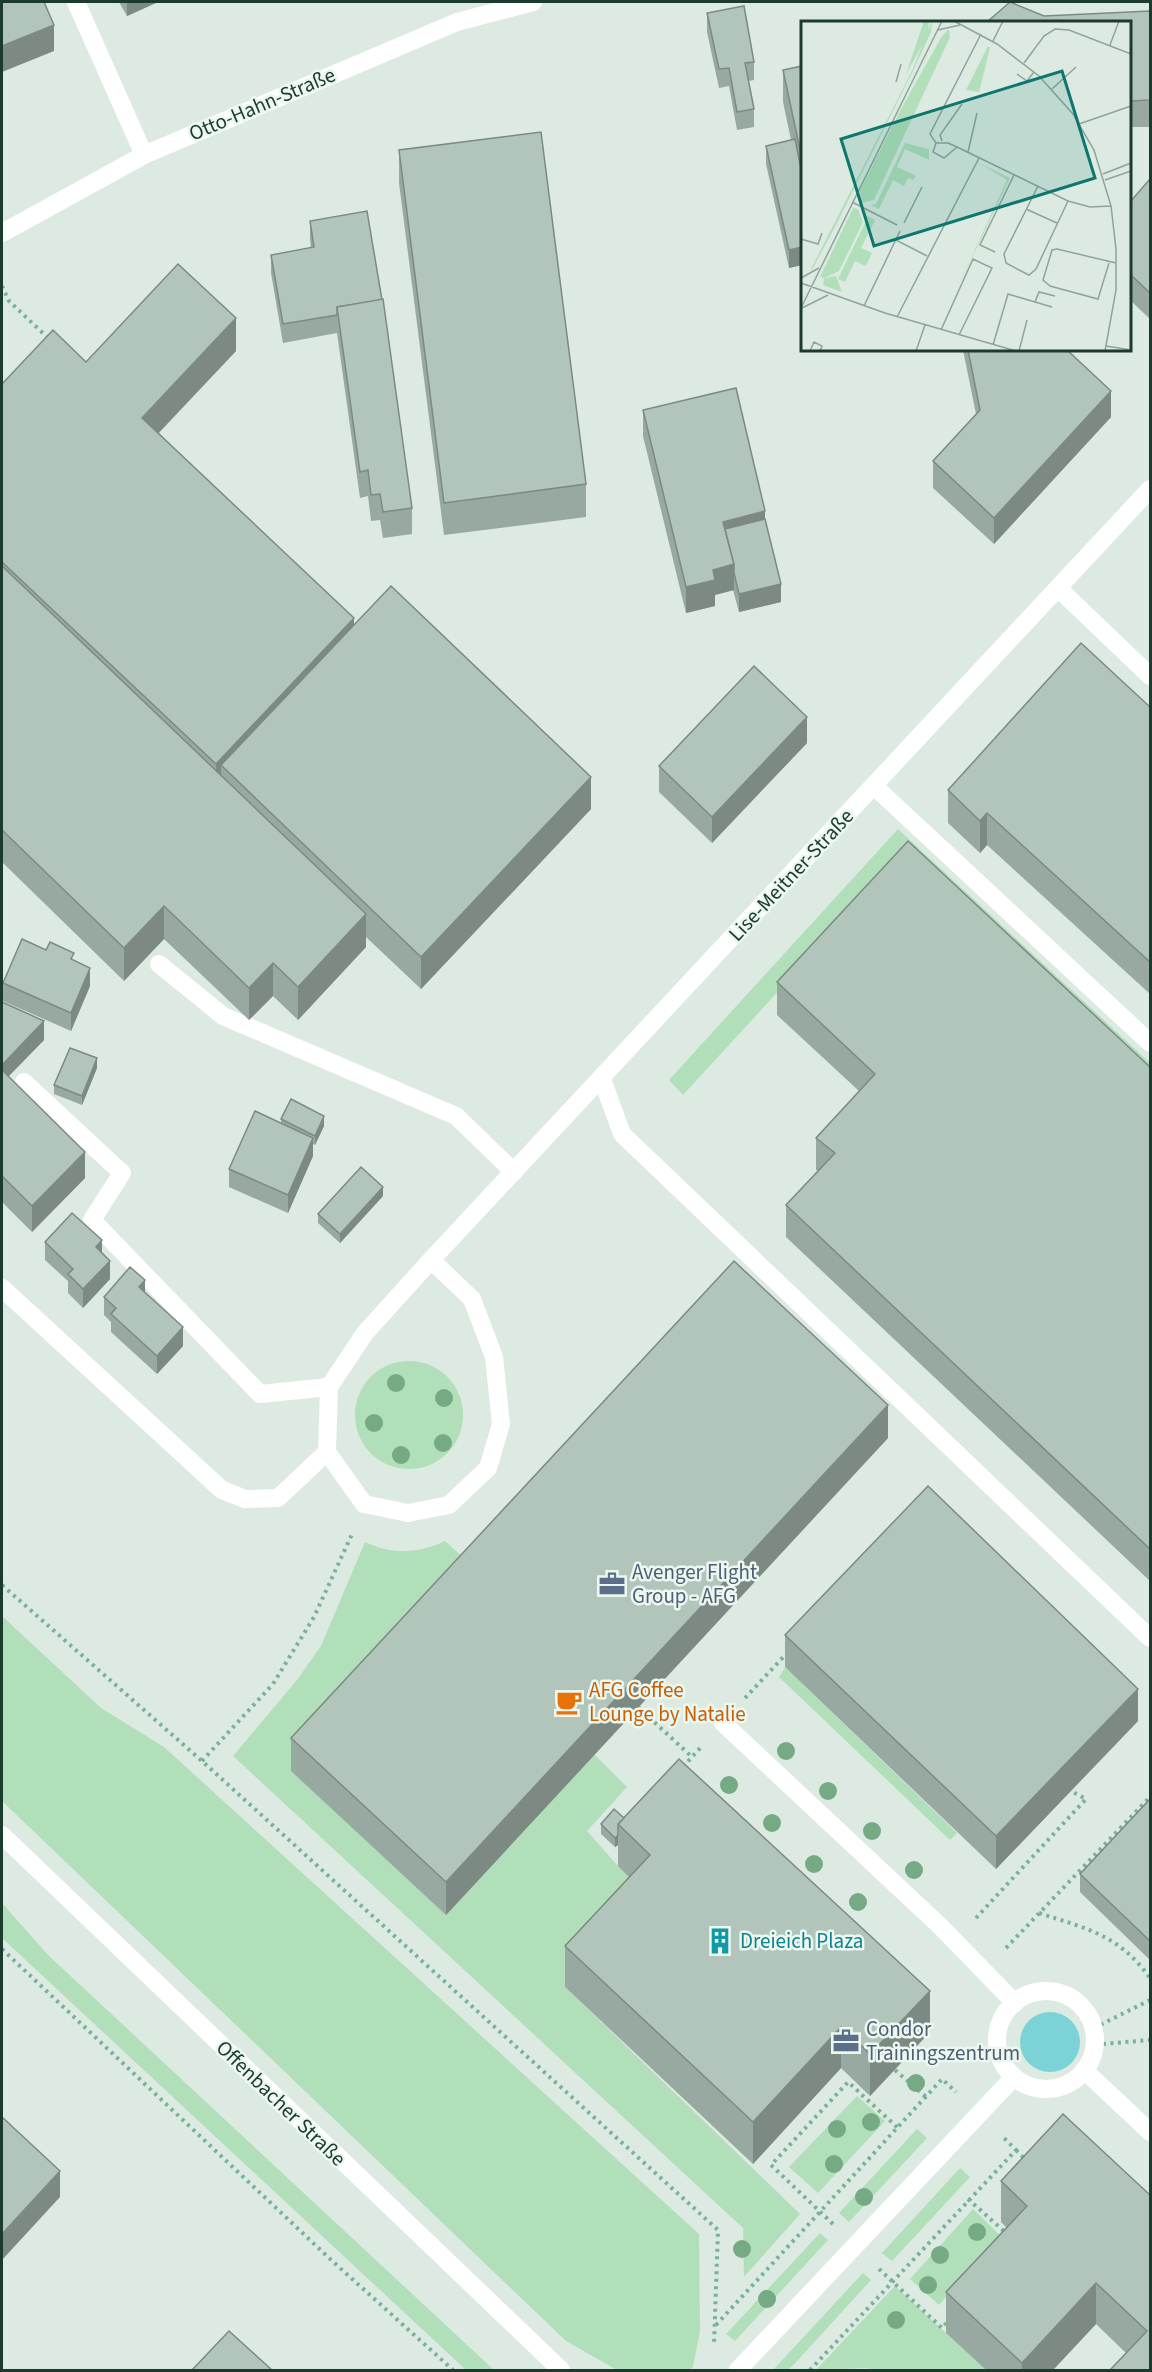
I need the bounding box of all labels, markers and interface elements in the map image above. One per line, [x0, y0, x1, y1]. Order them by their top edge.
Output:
inset map [801, 21, 1131, 351]
street label: Otto-Hahn-Straße [184, 60, 340, 148]
street label: Lise-Meitner-Straße [721, 802, 861, 948]
place label: Avenger Flight Group - AFG [632, 1557, 757, 1611]
office icon: Avenger Flight Group - AFG [597, 1569, 627, 1599]
place label: AFG Coffee Lounge by Natalie [589, 1675, 746, 1729]
cafe icon: AFG Coffee Lounge by Natalie [554, 1687, 584, 1717]
building icon: Dreieich Plaza [705, 1926, 735, 1956]
place label: Dreieich Plaza [740, 1926, 863, 1956]
place label: Condor Trainingszentrum [866, 2014, 1020, 2068]
office icon: Condor Trainingszentrum [831, 2026, 861, 2056]
street label: Offenbacher Straße [209, 2033, 353, 2173]

